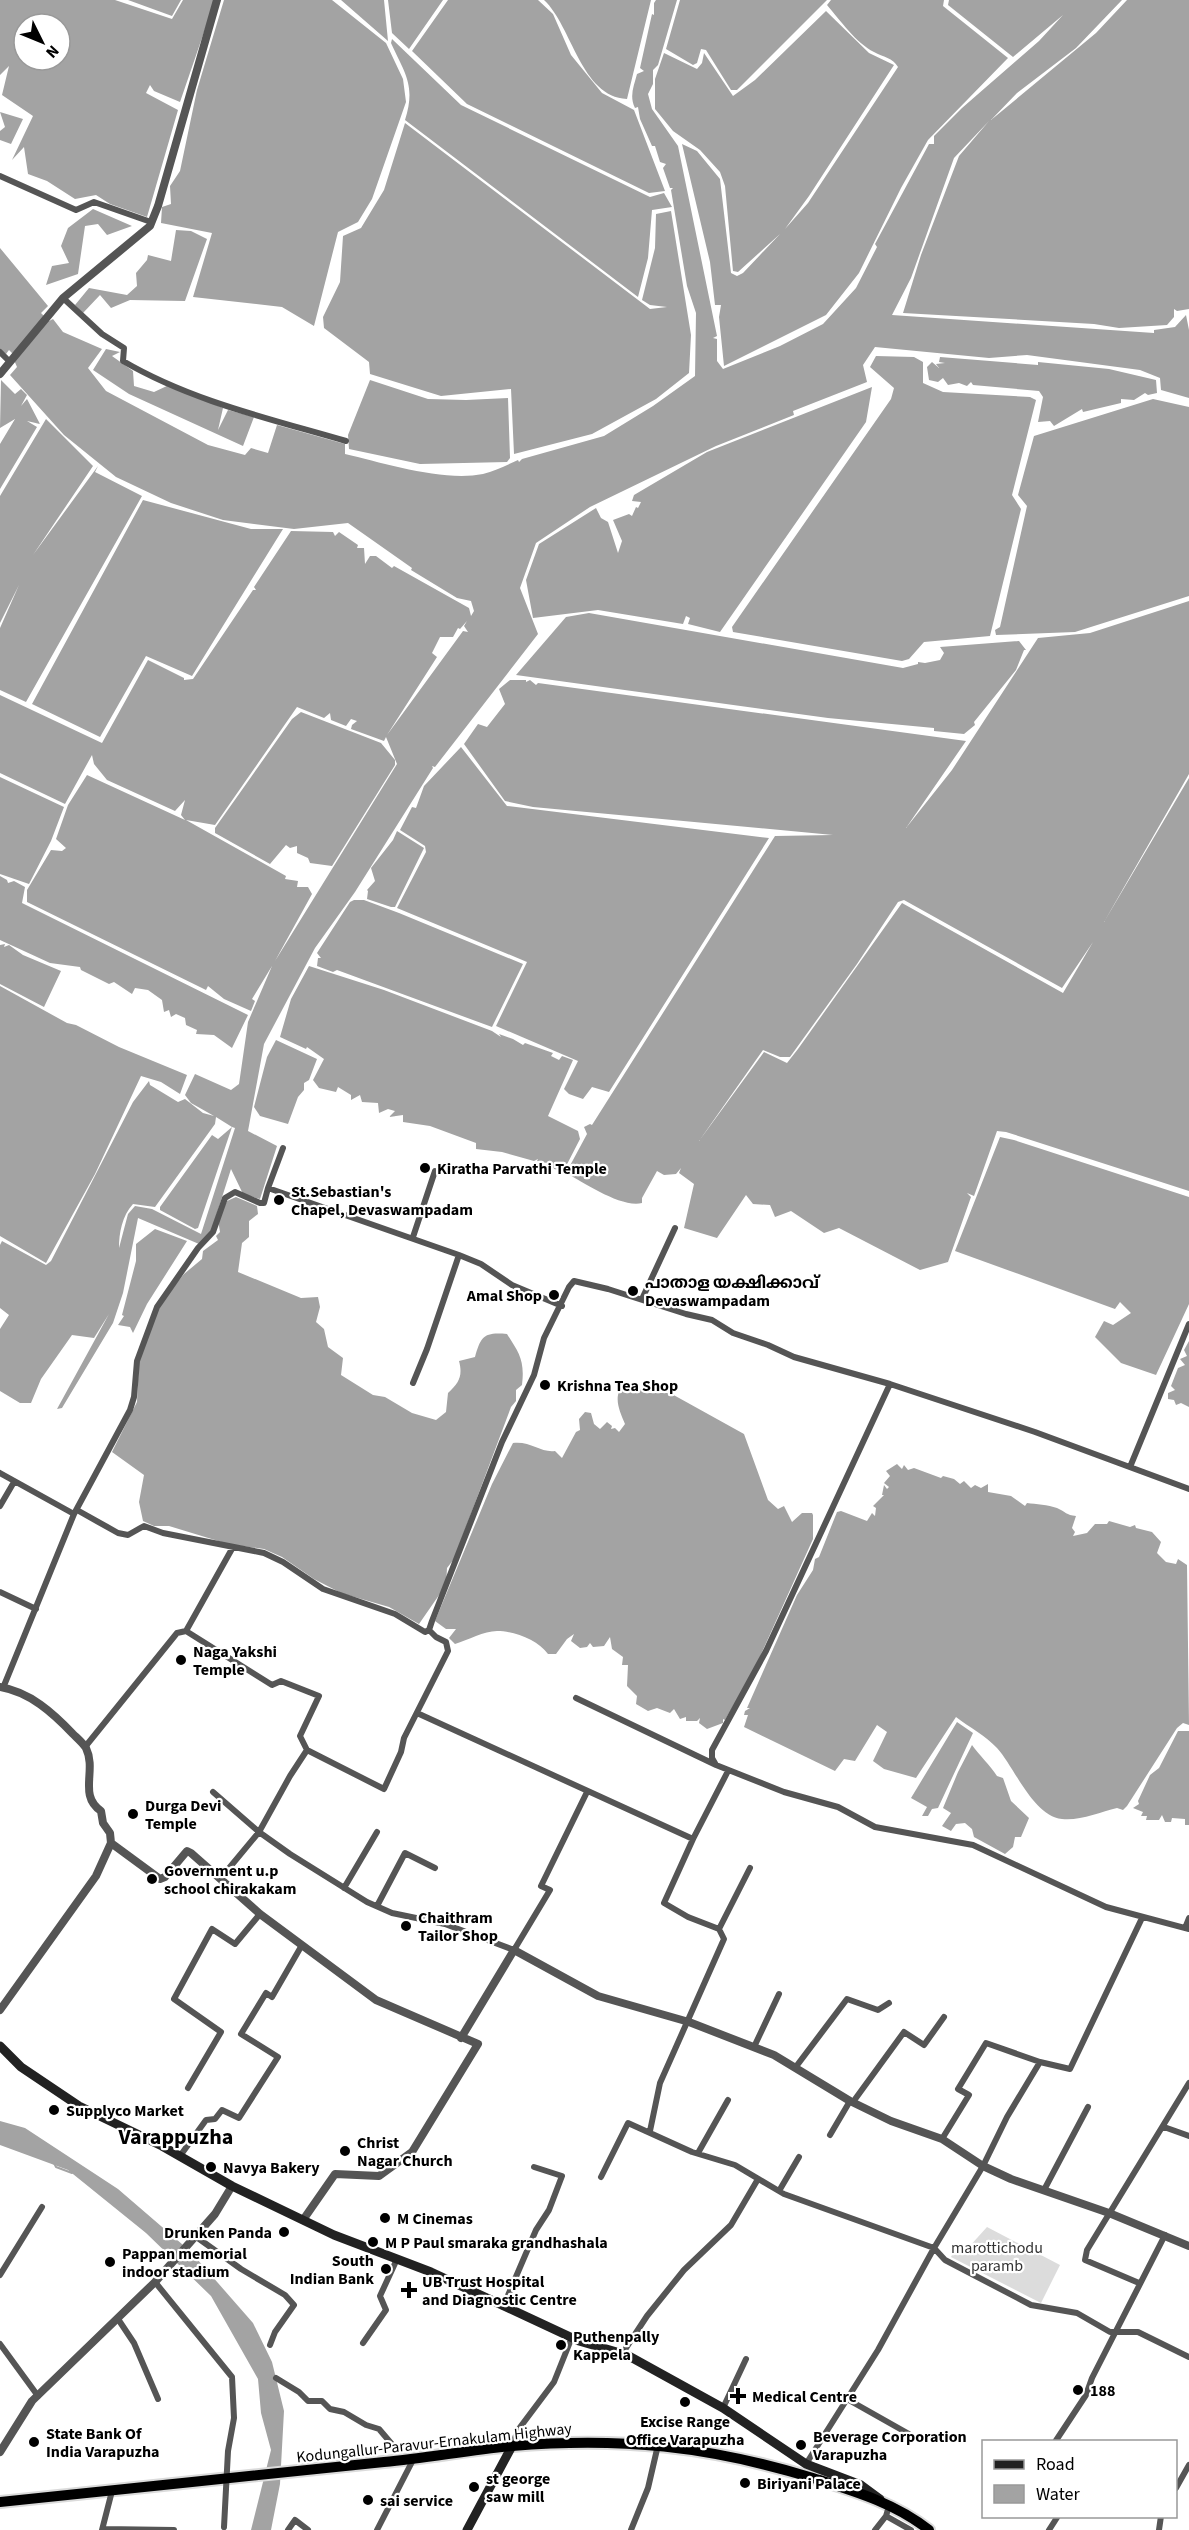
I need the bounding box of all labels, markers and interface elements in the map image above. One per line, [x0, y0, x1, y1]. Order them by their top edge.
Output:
north arrow [12, 12, 72, 72]
text: N [41, 40, 64, 63]
place label: Kiratha Parvathi Temple [437, 1158, 607, 1180]
marker: Kiratha Parvathi Temple [418, 1161, 432, 1175]
place label: St.Sebastian's Chapel, Devaswampadam [291, 1181, 473, 1221]
marker: St.Sebastian's Chapel, Devaswampadam [272, 1193, 286, 1207]
place label: പാതാള യക്ഷിക്കാവ് Devaswampadam [645, 1272, 821, 1312]
marker: പാതാള യക്ഷിക്കാവ് Devaswampadam [626, 1284, 640, 1298]
place label: Amal Shop [466, 1285, 542, 1307]
marker: Amal Shop [547, 1288, 561, 1302]
place label: Krishna Tea Shop [557, 1375, 678, 1397]
marker: Krishna Tea Shop [538, 1378, 552, 1392]
place label: Naga Yakshi Temple [193, 1641, 277, 1681]
marker: Naga Yakshi Temple [174, 1653, 188, 1667]
place label: Durga Devi Temple [145, 1795, 221, 1835]
marker: Durga Devi Temple [126, 1807, 140, 1821]
place label: Government u.p school chirakakam [164, 1860, 296, 1900]
marker: Government u.p school chirakakam [145, 1872, 159, 1886]
place label: Chaithram Tailor Shop [418, 1907, 498, 1947]
marker: Chaithram Tailor Shop [399, 1919, 413, 1933]
place label: Supplyco Market [66, 2100, 184, 2122]
marker: Supplyco Market [47, 2103, 61, 2117]
district label: Varappuzha [118, 2121, 233, 2153]
place label: Christ Nagar Church [357, 2132, 453, 2172]
marker: Christ Nagar Church [338, 2144, 352, 2158]
place label: Navya Bakery [223, 2157, 320, 2179]
marker: Navya Bakery [204, 2160, 218, 2174]
place label: M Cinemas [397, 2208, 473, 2230]
marker: M Cinemas [378, 2211, 392, 2225]
place label: Drunken Panda [164, 2222, 272, 2244]
marker: Drunken Panda [277, 2225, 291, 2239]
place label: M P Paul smaraka grandhashala [385, 2232, 608, 2254]
marker: M P Paul smaraka grandhashala [366, 2235, 380, 2249]
park label: marottichodu paramb [951, 2237, 1043, 2277]
place label: Pappan memorial indoor stadium [122, 2243, 247, 2283]
place label: South Indian Bank [290, 2250, 374, 2290]
marker: Pappan memorial indoor stadium [103, 2255, 117, 2269]
marker: South Indian Bank [379, 2262, 393, 2276]
place label: UB Trust Hospital and Diagnostic Centre [422, 2271, 577, 2311]
marker: UB Trust Hospital and Diagnostic Centre [400, 2281, 418, 2299]
place label: Puthenpally Kappela [573, 2326, 660, 2366]
marker: Puthenpally Kappela [554, 2338, 568, 2352]
place label: 188 [1090, 2380, 1115, 2402]
marker: 188 [1071, 2383, 1085, 2397]
place label: Medical Centre [752, 2386, 857, 2408]
marker: Medical Centre [729, 2387, 747, 2405]
marker: Excise Range Office Varapuzha [678, 2395, 692, 2409]
place label: Excise Range Office Varapuzha [626, 2411, 744, 2451]
street label: Kodungallur-Paravur-Ernakulam Highway [295, 2418, 573, 2468]
place label: State Bank Of India Varapuzha [46, 2423, 159, 2463]
place label: Beverage Corporation Varapuzha [812, 2426, 967, 2466]
marker: State Bank Of India Varapuzha [27, 2435, 41, 2449]
marker: Beverage Corporation Varapuzha [794, 2438, 808, 2452]
legend [982, 2440, 1177, 2518]
text: Road [1036, 2452, 1075, 2477]
place label: st george saw mill [486, 2468, 550, 2508]
place label: Biriyani Palace [757, 2473, 861, 2495]
marker: Biriyani Palace [738, 2476, 752, 2490]
marker: st george saw mill [467, 2480, 481, 2494]
text: Water [1036, 2482, 1080, 2507]
place label: sai service [380, 2490, 453, 2512]
marker: sai service [361, 2493, 375, 2507]

